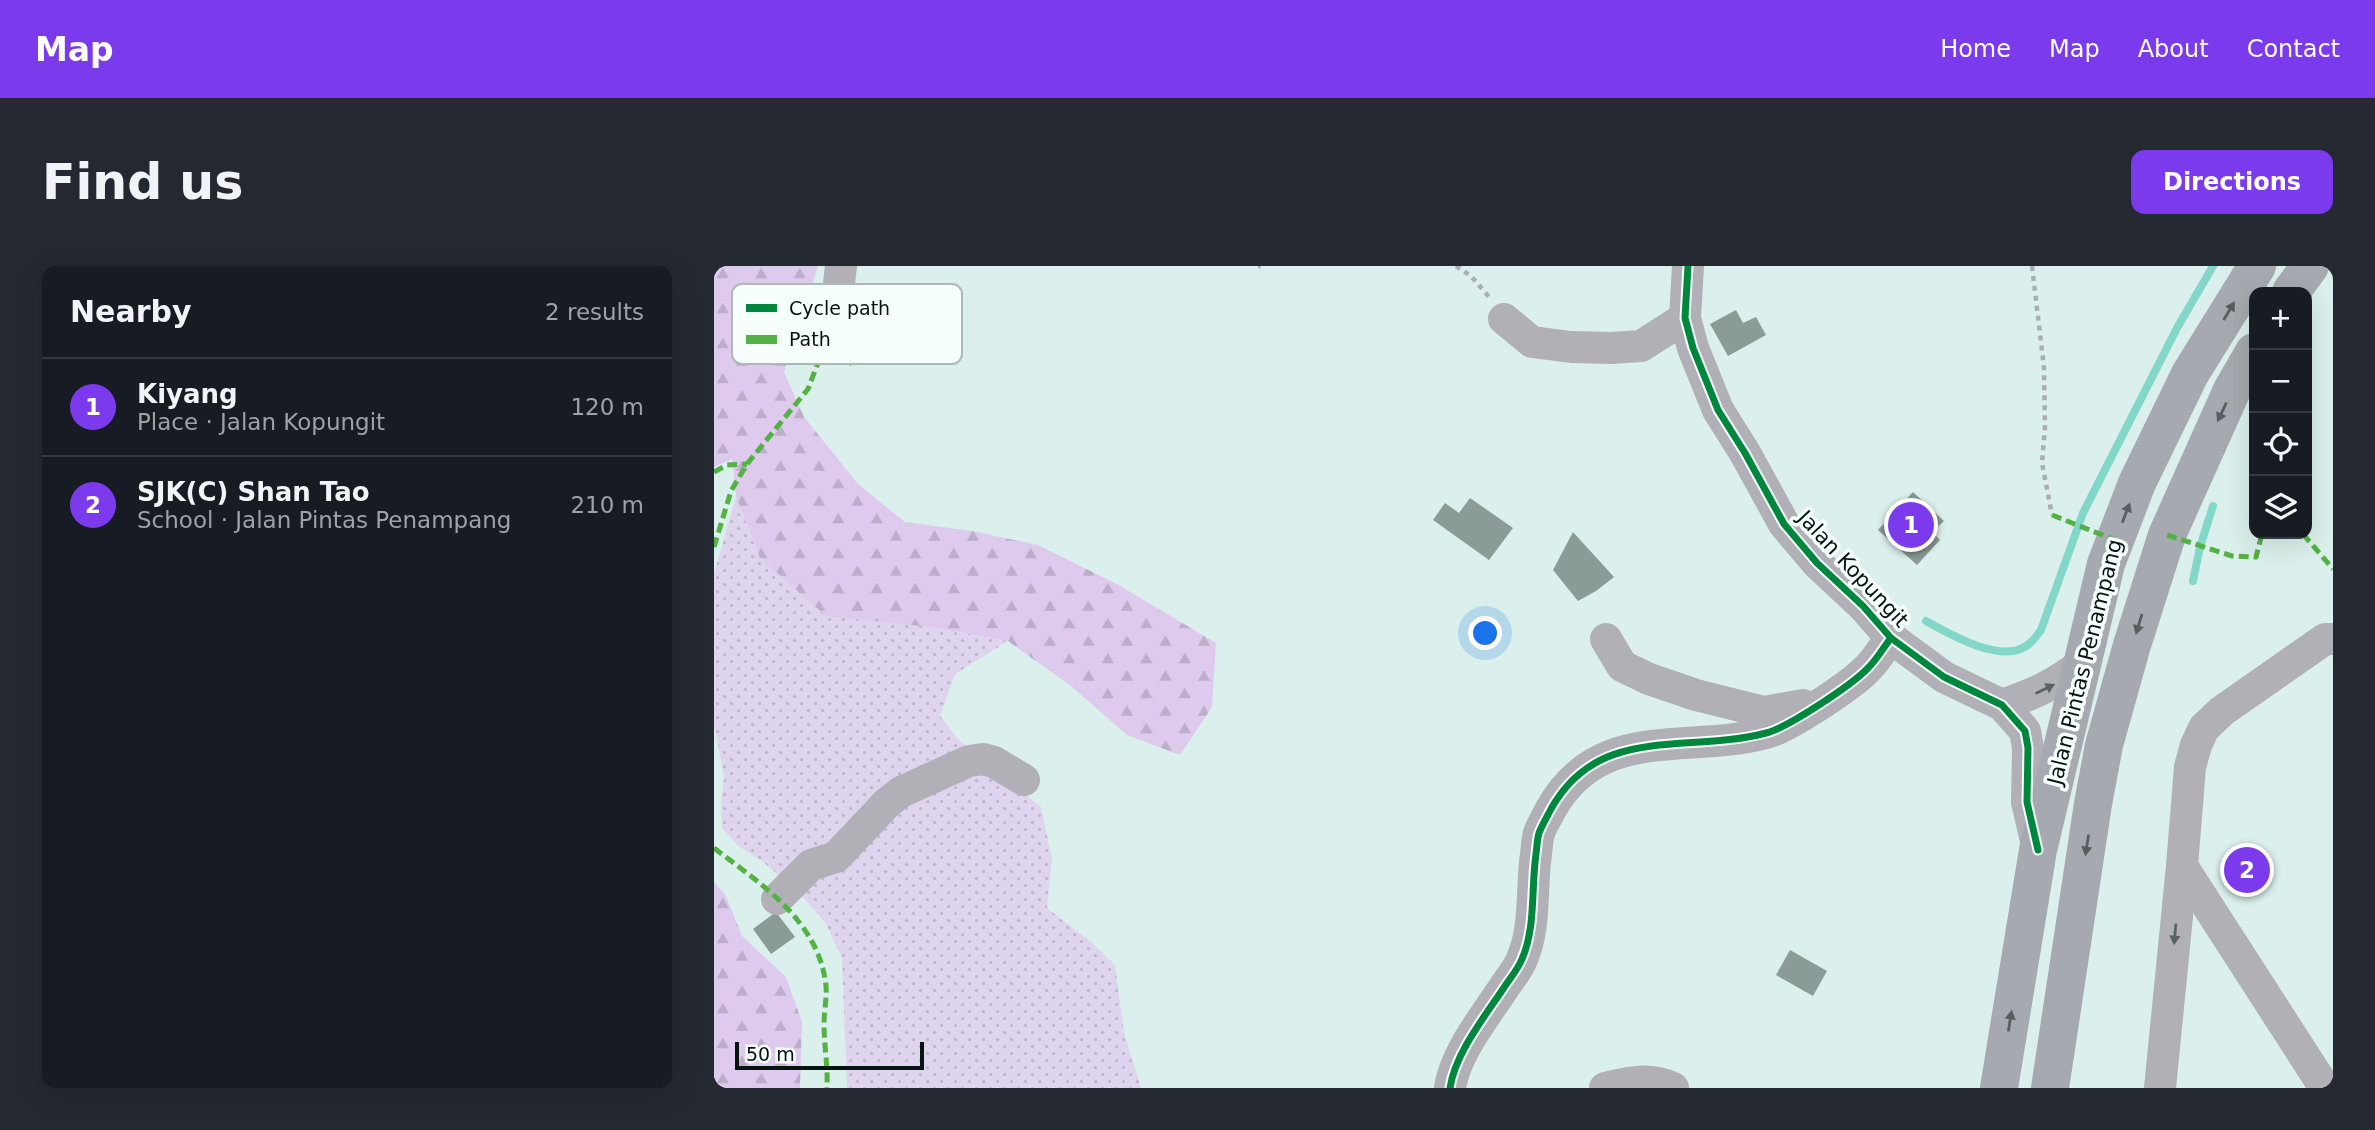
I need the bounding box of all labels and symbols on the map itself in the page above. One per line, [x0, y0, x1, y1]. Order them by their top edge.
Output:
legend [732, 284, 962, 364]
text: Cycle path [789, 297, 890, 319]
one-way arrow [2222, 301, 2235, 320]
text: Path [789, 328, 831, 350]
one-way arrow [2216, 402, 2227, 423]
pin: 1 [1888, 499, 1934, 551]
one-way arrow [2120, 503, 2131, 524]
street label: Jalan Kopungit [1791, 504, 1913, 632]
street label: Jalan Pintas Penampang [2042, 537, 2127, 789]
one-way arrow [2133, 613, 2143, 634]
your location [1468, 616, 1502, 650]
one-way arrow [2035, 683, 2055, 694]
one-way arrow [2081, 834, 2092, 856]
pin: 2 [2224, 844, 2270, 896]
one-way arrow [2169, 923, 2180, 945]
one-way arrow [2005, 1010, 2016, 1032]
scale bar [735, 1039, 924, 1071]

